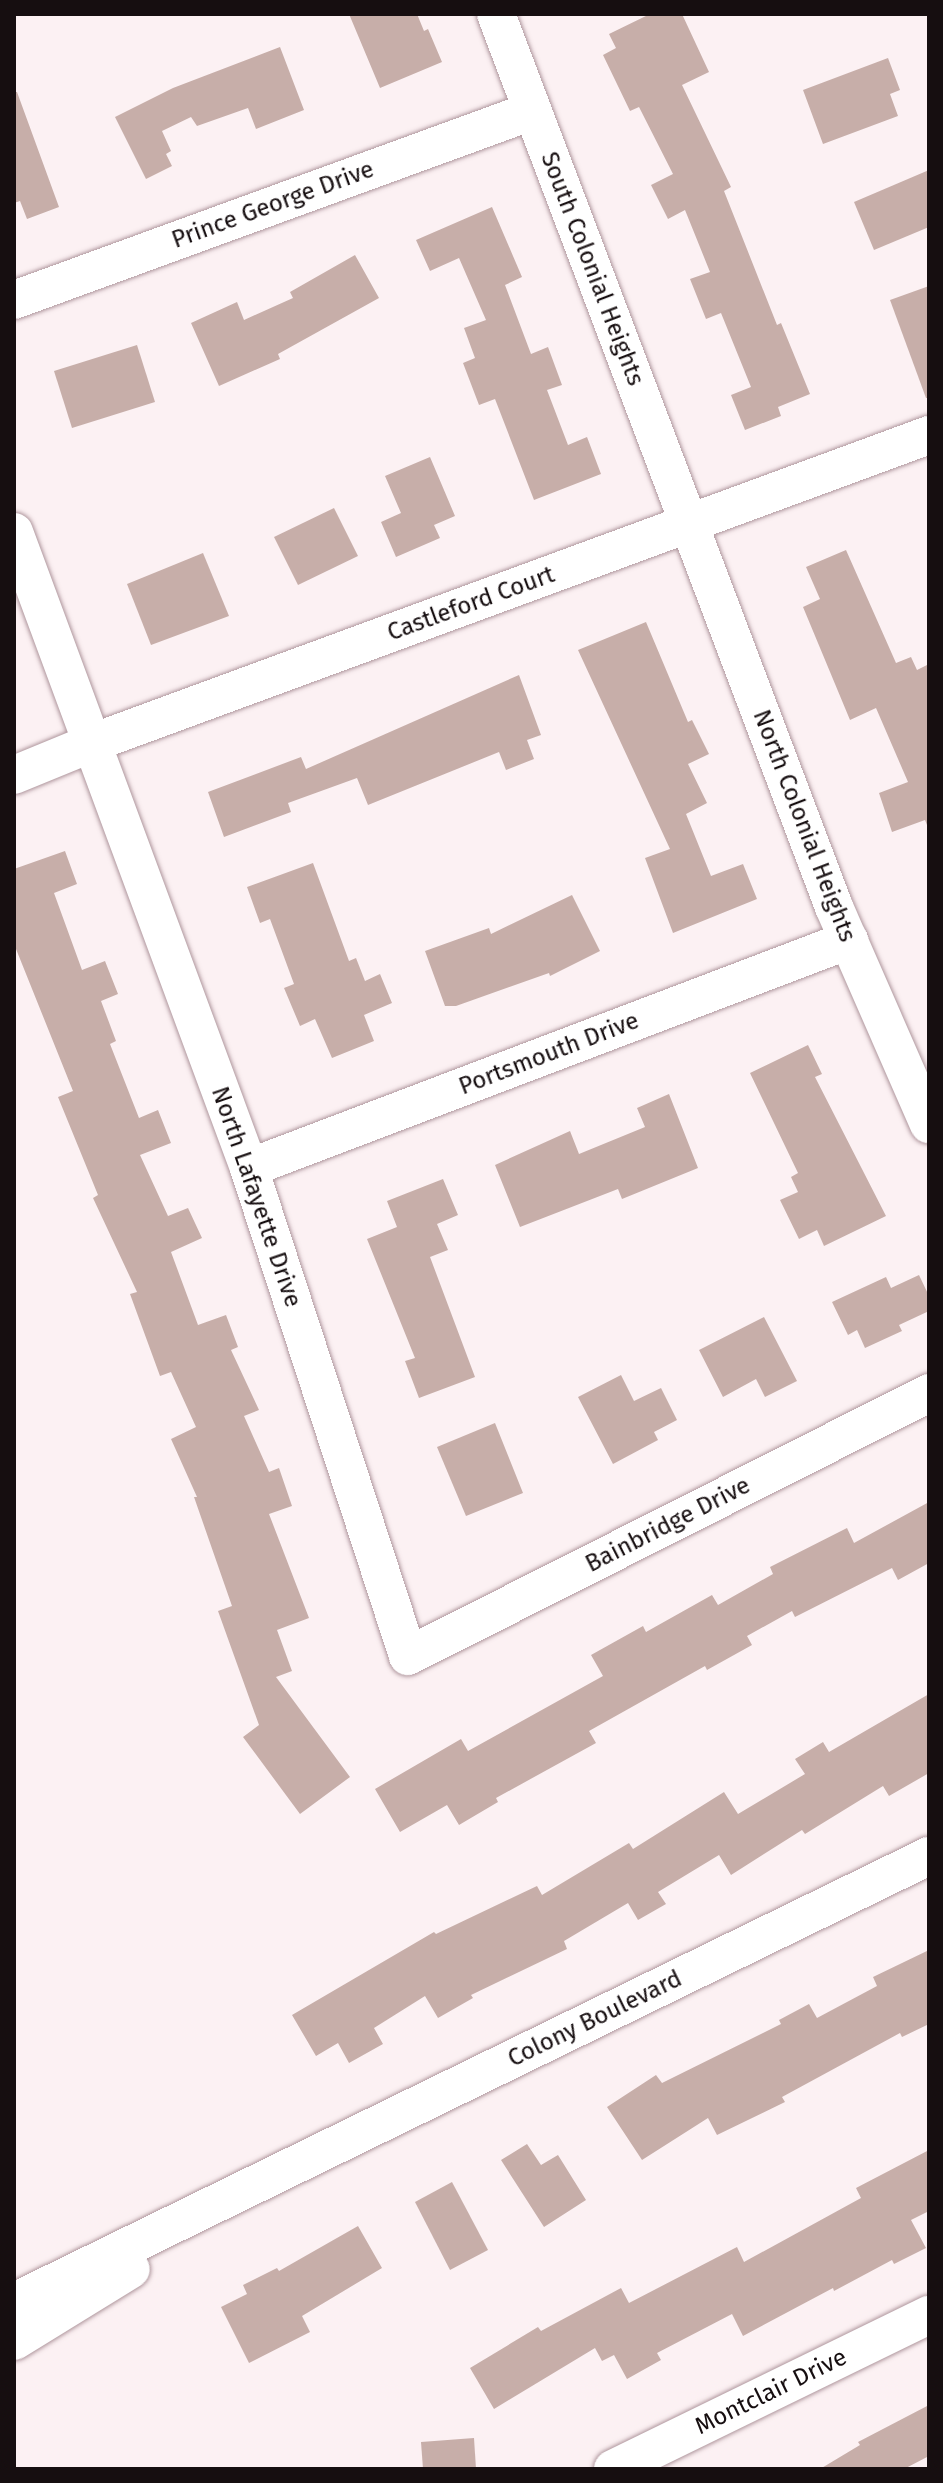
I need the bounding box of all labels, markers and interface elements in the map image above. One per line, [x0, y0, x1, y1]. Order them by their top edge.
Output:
street label: South Colonial Heights [534, 148, 650, 390]
street label: Prince George Drive [168, 155, 378, 255]
street label: Castleford Court [384, 560, 558, 648]
street label: North Colonial Heights [746, 706, 862, 946]
street label: Portsmouth Drive [455, 1006, 643, 1102]
street label: North Lafayette Drive [205, 1083, 307, 1311]
street label: Bainbridge Drive [581, 1471, 755, 1579]
street label: Colony Boulevard [503, 1964, 687, 2074]
street label: Montclair Drive [690, 2343, 852, 2441]

